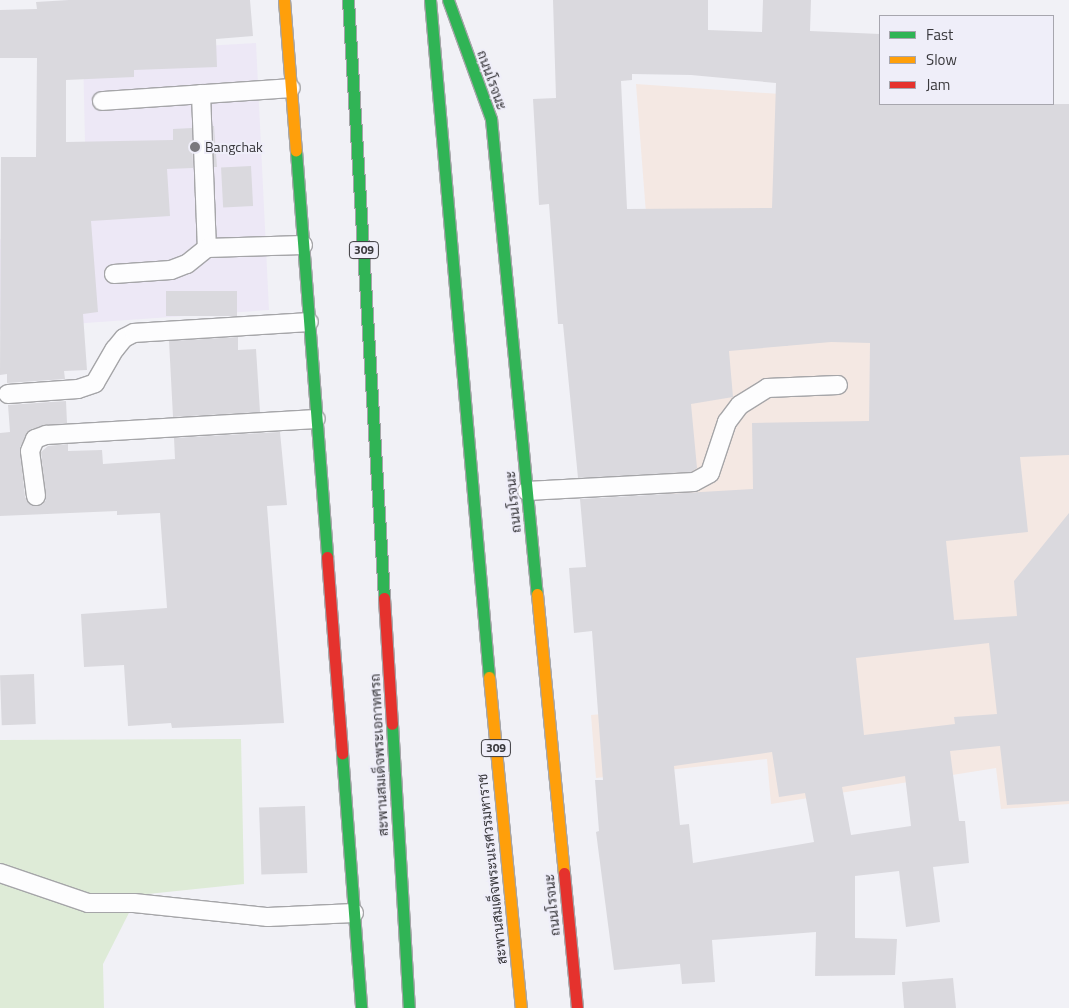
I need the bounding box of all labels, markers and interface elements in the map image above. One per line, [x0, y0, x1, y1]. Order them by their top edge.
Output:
legend [879, 15, 1054, 105]
text: Fast [926, 23, 953, 46]
street label: ถนนโรจนะ [473, 48, 511, 112]
text: Slow [926, 48, 957, 71]
text: Jam [926, 73, 950, 96]
place label: Bangchak [205, 139, 263, 155]
marker: Bangchak [189, 141, 201, 153]
road number: 309 [348, 240, 380, 260]
street label: ถนนโรจนะ [501, 470, 525, 534]
street label: สะพานสมเด็จพระเอกาทศรถ [366, 673, 392, 837]
road number: 309 [480, 738, 512, 758]
street label: สะพานสมเด็จพระนเรศวรมหาราช [474, 773, 510, 965]
street label: ถนนโรจนะ [540, 873, 564, 937]

